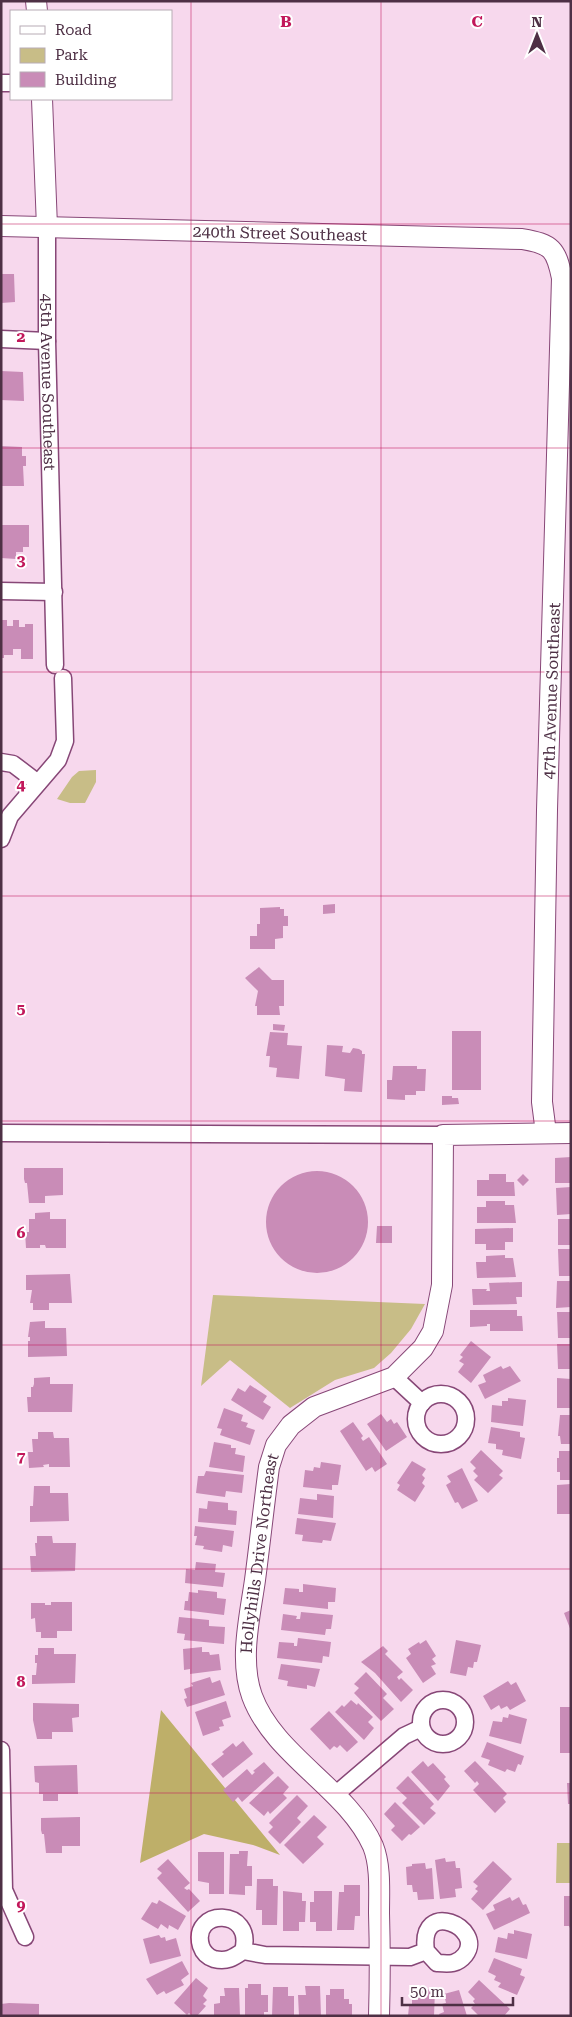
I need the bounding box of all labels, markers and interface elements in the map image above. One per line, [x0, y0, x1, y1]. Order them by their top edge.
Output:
legend [10, 10, 172, 100]
north arrow [512, 10, 562, 60]
text: B [280, 12, 292, 31]
text: C [471, 12, 483, 31]
text: N [532, 14, 543, 30]
text: Road [55, 21, 92, 39]
text: Park [55, 46, 89, 64]
text: Building [55, 71, 117, 89]
street label: 240th Street Southeast [192, 222, 367, 245]
street label: 45th Avenue Southeast [37, 293, 59, 471]
text: 2 [17, 327, 26, 346]
text: 3 [17, 551, 26, 570]
street label: 47th Avenue Southeast [539, 602, 564, 780]
text: 4 [17, 775, 26, 794]
text: 5 [17, 999, 26, 1018]
text: 6 [17, 1223, 26, 1242]
text: 7 [17, 1447, 26, 1466]
street label: Hollyhills Drive Northeast [237, 1451, 283, 1654]
text: 8 [17, 1672, 26, 1691]
text: 9 [17, 1896, 26, 1915]
scale bar [402, 1974, 513, 2006]
text: 50 m [410, 1983, 445, 2001]

